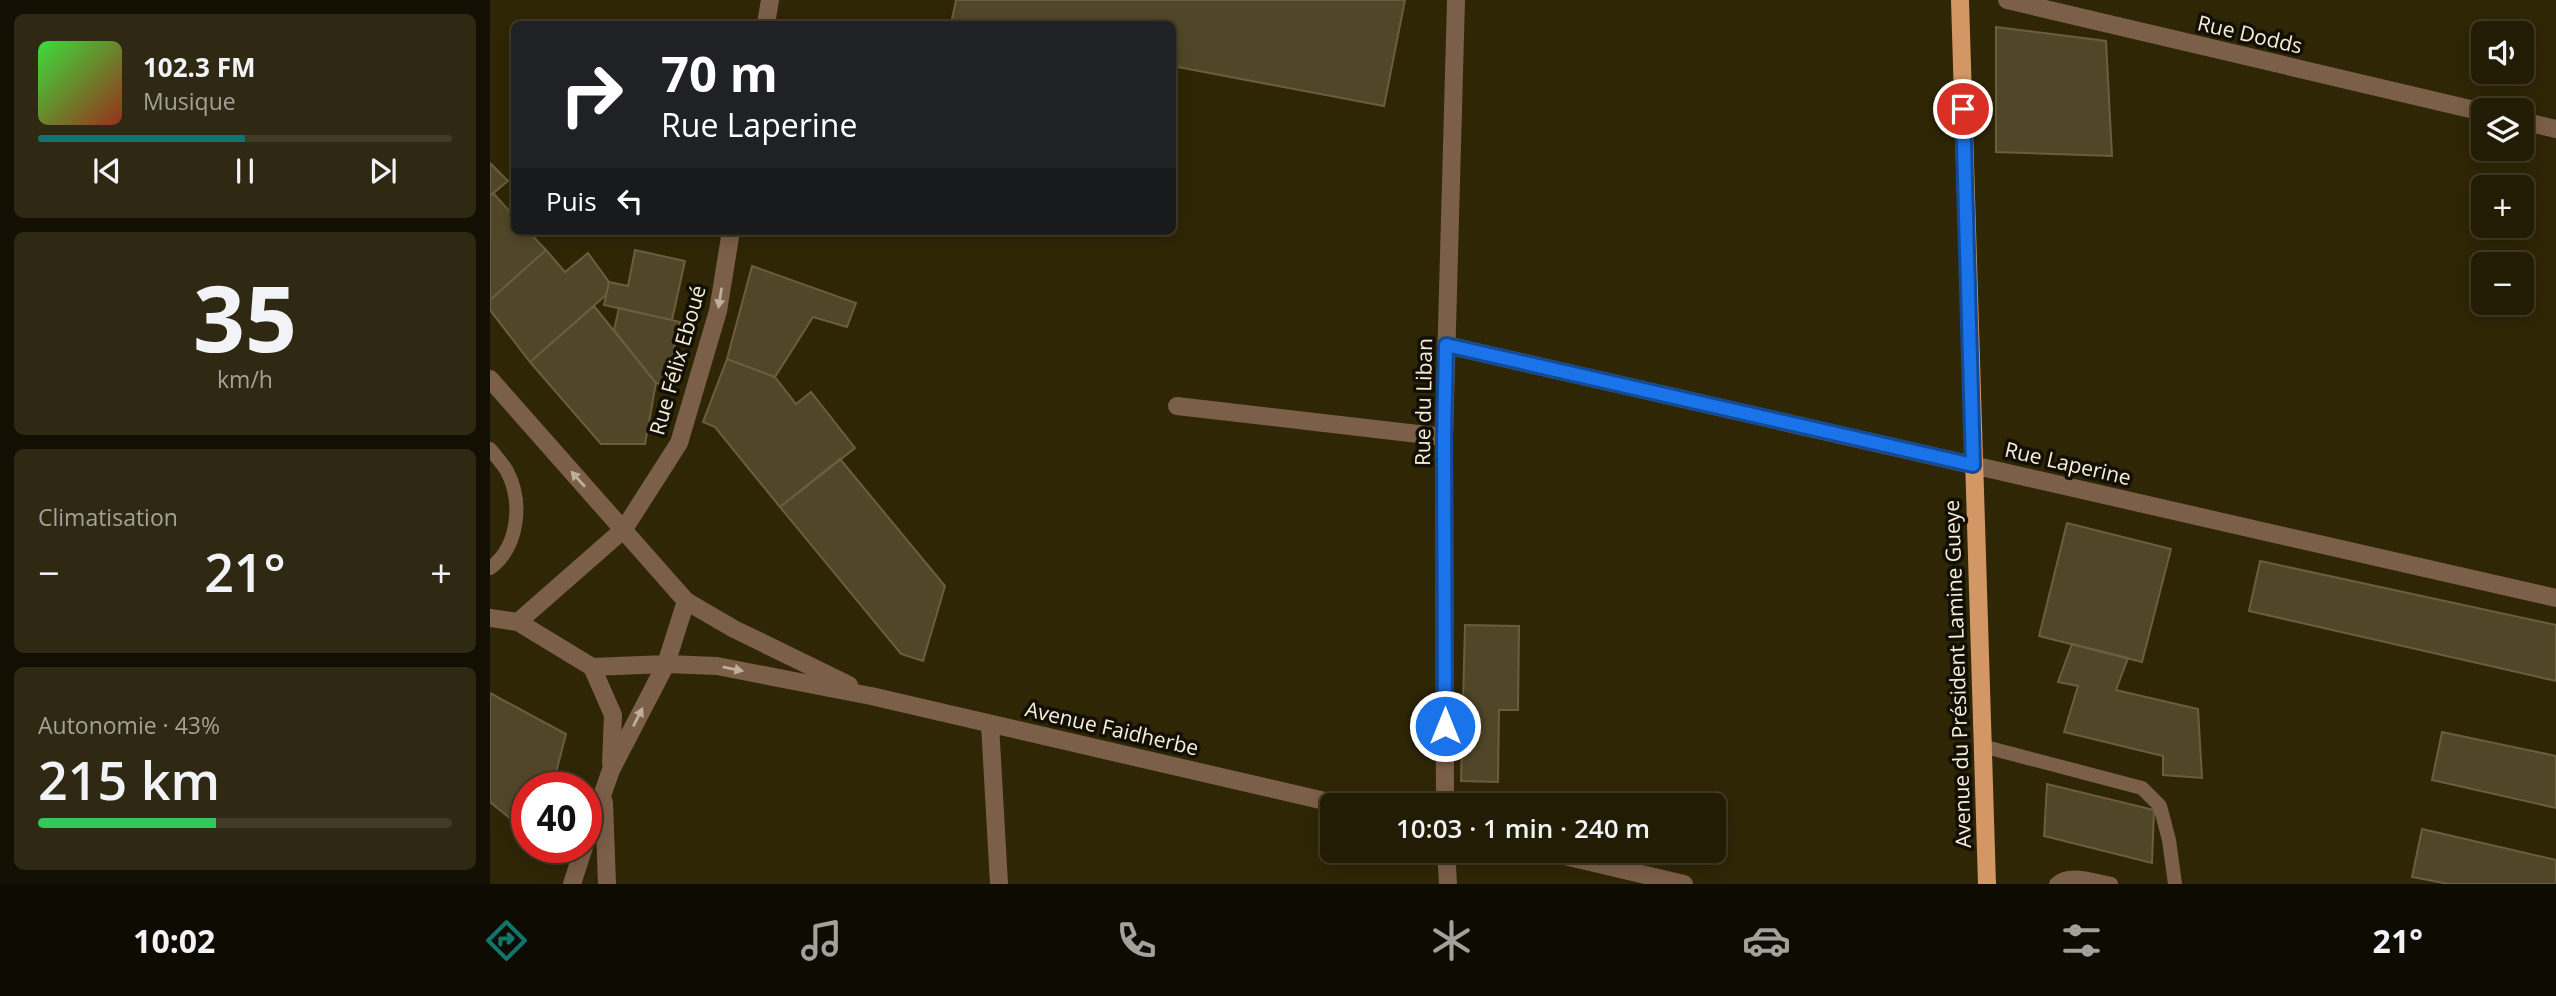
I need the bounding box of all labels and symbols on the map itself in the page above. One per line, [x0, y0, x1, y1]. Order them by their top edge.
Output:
street label: Rue Dodds [2195, 8, 2305, 60]
pin [1933, 79, 1993, 139]
street label: Rue Félix Eboué [642, 282, 712, 438]
one-way arrow [714, 287, 725, 309]
street label: Rue du Liban [1408, 338, 1438, 466]
street label: Rue Laperine [2002, 435, 2134, 491]
one-way arrow [570, 470, 586, 488]
street label: Avenue du Président Lamine Gueye [1937, 499, 1977, 849]
one-way arrow [722, 664, 744, 675]
position arrow [1408, 689, 1482, 763]
street label: Avenue Faidherbe [1023, 694, 1201, 762]
one-way arrow [632, 707, 644, 727]
speed limit sign: 40 [511, 772, 602, 863]

